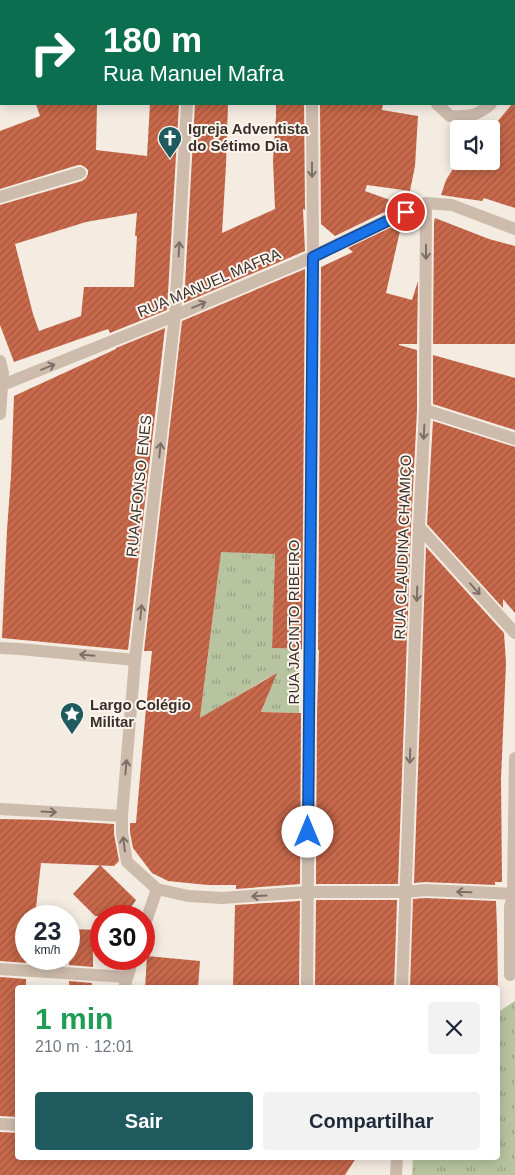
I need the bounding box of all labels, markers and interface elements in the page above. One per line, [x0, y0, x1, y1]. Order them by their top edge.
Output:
icon: right [20, 20, 85, 85]
text: 180 m [103, 20, 202, 59]
text: Rua Manuel Mafra [103, 61, 284, 86]
place label: Igreja Adventista do Sétimo Dia [188, 120, 309, 154]
map controls [450, 120, 500, 170]
button: sound [450, 120, 500, 170]
church icon: Igreja Adventista do Sétimo Dia [157, 125, 183, 159]
one-way arrow [307, 162, 317, 178]
pin [385, 191, 427, 233]
icon: arrive [392, 198, 420, 226]
one-way arrow [174, 241, 183, 257]
one-way arrow [421, 243, 431, 259]
street label: RUA MANUEL MAFRA [135, 245, 283, 320]
one-way arrow [191, 300, 206, 310]
one-way arrow [40, 361, 55, 371]
street label: RUA AFONSO ENES [123, 414, 154, 558]
one-way arrow [419, 423, 428, 439]
one-way arrow [155, 442, 165, 458]
street label: RUA CLAUDINA CHAMIÇO [391, 454, 414, 640]
street label: RUA JACINTO RIBEIRO [285, 540, 302, 704]
one-way arrow [470, 582, 481, 595]
one-way arrow [412, 586, 421, 602]
one-way arrow [136, 604, 146, 620]
one-way arrow [79, 650, 95, 660]
place label: Largo Colégio Militar [90, 696, 191, 730]
place icon: Largo Colégio Militar [59, 701, 85, 735]
one-way arrow [406, 748, 415, 764]
one-way arrow [122, 759, 131, 775]
position arrow [281, 805, 333, 857]
one-way arrow [40, 807, 56, 816]
one-way arrow [118, 836, 128, 852]
one-way arrow [457, 887, 473, 897]
one-way arrow [252, 891, 268, 900]
speed limit sign: 30 [90, 905, 155, 970]
text: 23 [34, 917, 61, 945]
text: km/h [34, 943, 61, 957]
text: 1 min [35, 1002, 113, 1035]
button: close [428, 1002, 480, 1054]
text: 210 m · 12:01 [35, 1038, 134, 1055]
button: Sair [35, 1092, 253, 1150]
button: Compartilhar [263, 1092, 480, 1150]

